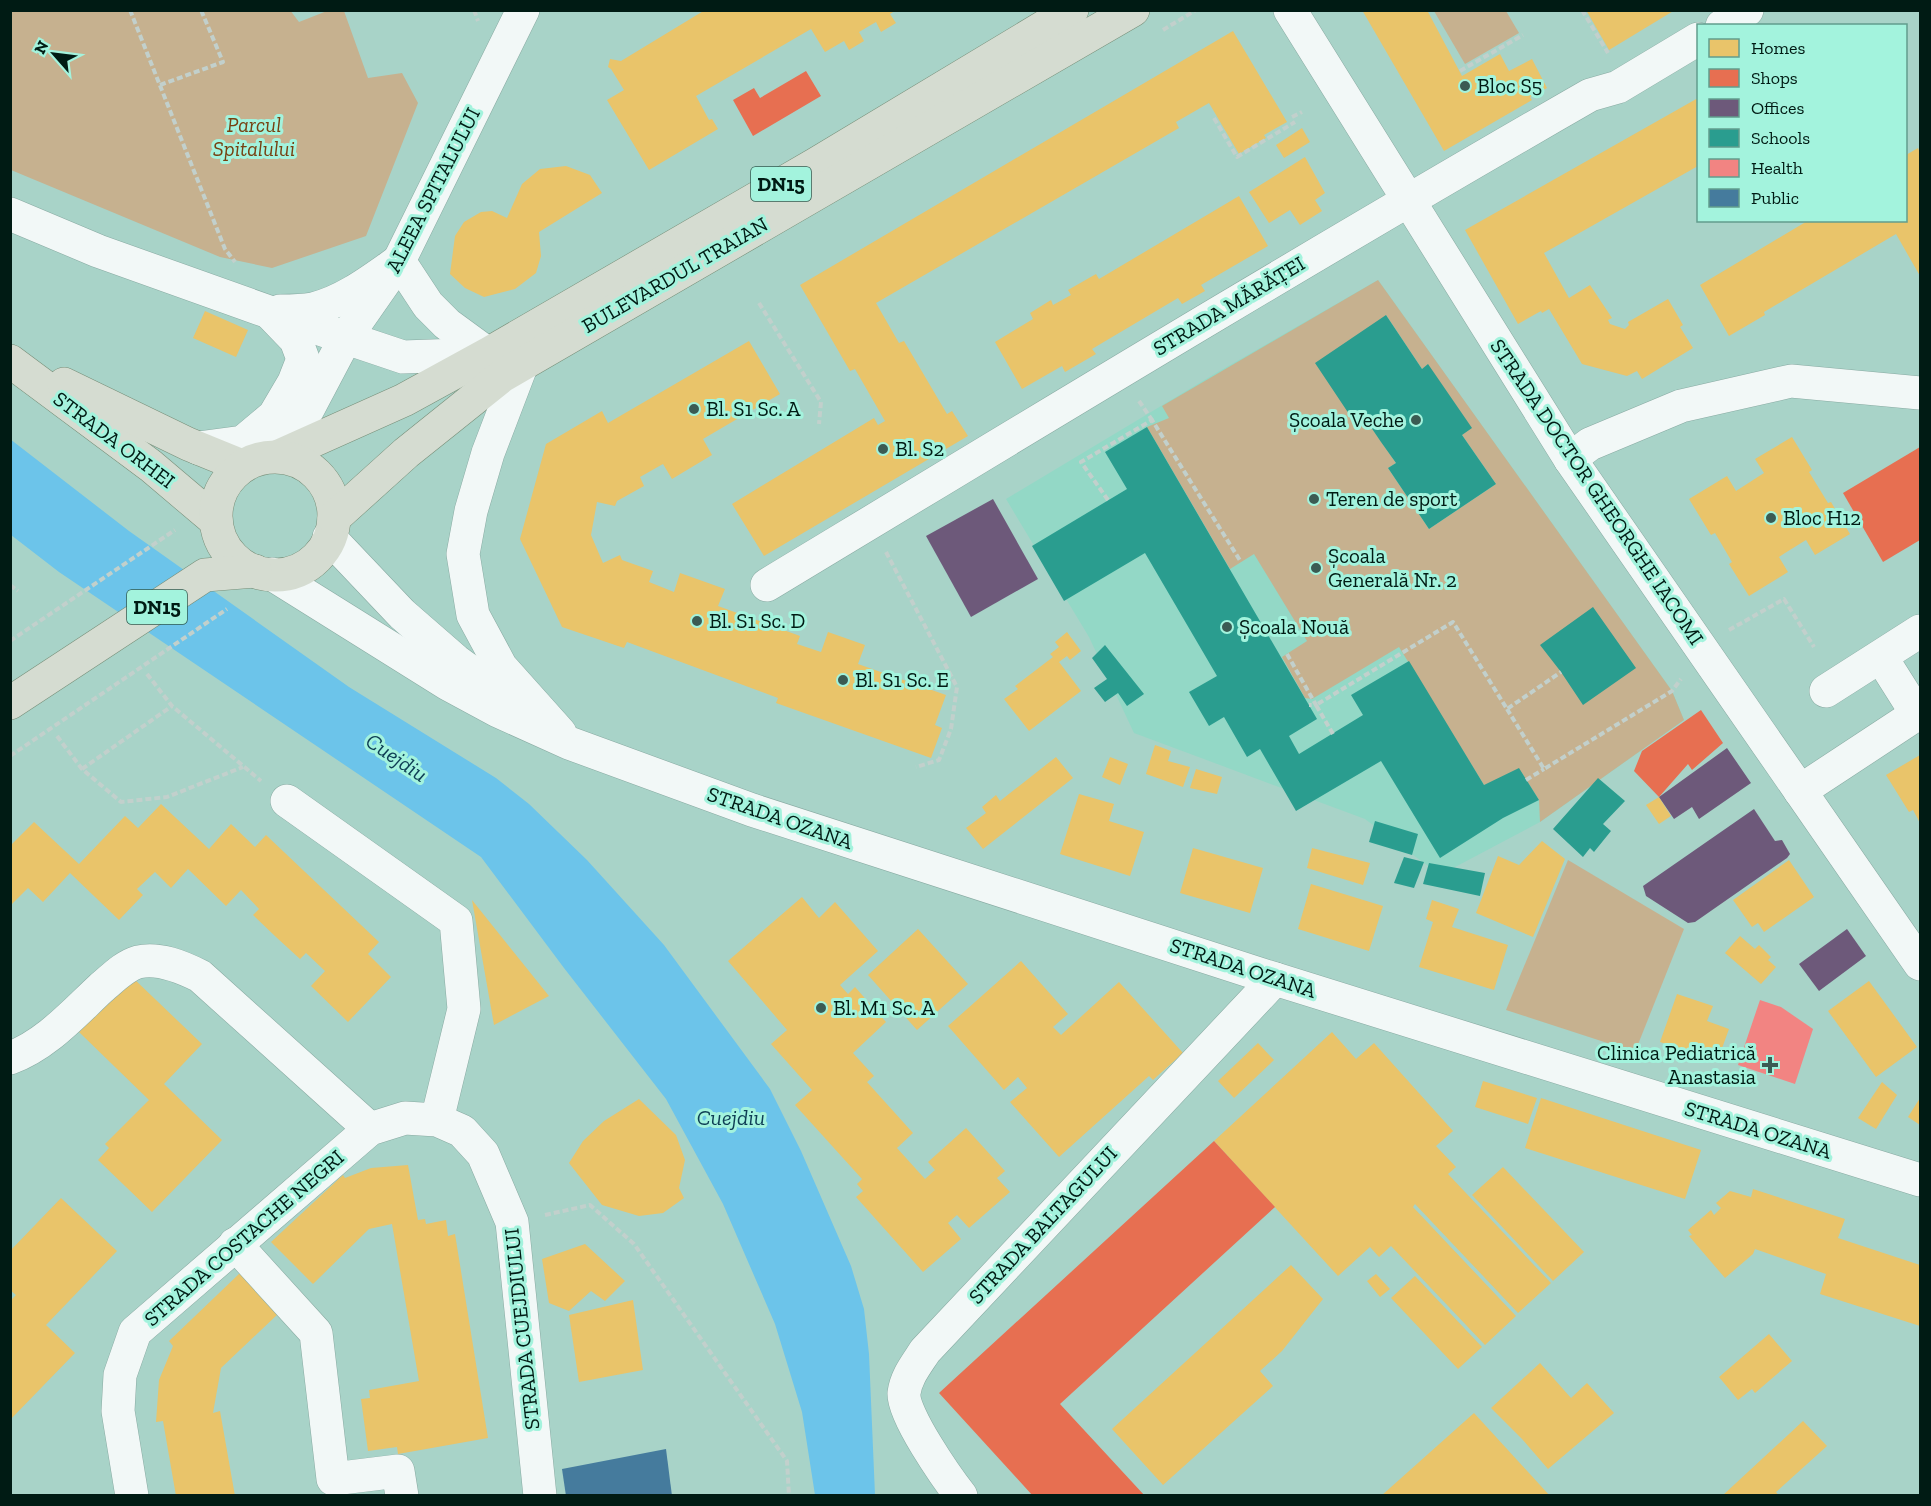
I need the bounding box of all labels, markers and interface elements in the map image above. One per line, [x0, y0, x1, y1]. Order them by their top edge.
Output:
north arrow [24, 24, 84, 84]
legend [1697, 24, 1907, 222]
text: N [30, 37, 52, 57]
text: Homes [1751, 37, 1805, 59]
text: Shops [1751, 67, 1798, 89]
place label: Bloc S5 [1477, 73, 1542, 98]
marker: Bloc S5 [1458, 79, 1472, 93]
text: Offices [1751, 97, 1804, 119]
street label: ALEEA SPITALULUI [380, 103, 485, 276]
park label: Parcul Spitalului [213, 112, 295, 161]
text: Schools [1751, 127, 1810, 149]
text: Health [1751, 157, 1803, 179]
road number: DN15 [751, 167, 811, 201]
text: Public [1751, 187, 1799, 209]
street label: BULEVARDUL TRAIAN [577, 211, 772, 338]
street label: STRADA MĂRĂȚEI [1148, 250, 1309, 361]
street label: STRADA DOCTOR GHEORGHE IACOMI [1485, 334, 1709, 649]
street label: STRADA ORHEI [49, 386, 180, 493]
place label: Bl. S1 Sc. A [706, 396, 801, 421]
marker: Bl. S1 Sc. A [687, 402, 701, 416]
place label: Școala Veche [1289, 407, 1404, 432]
marker: Școala Veche [1409, 413, 1423, 427]
place label: Bl. S2 [895, 436, 944, 461]
marker: Bl. S2 [876, 442, 890, 456]
place label: Teren de sport [1326, 486, 1458, 511]
marker: Teren de sport [1307, 492, 1321, 506]
place label: Bloc H12 [1783, 505, 1861, 530]
marker: Bloc H12 [1764, 511, 1778, 525]
place label: Școala Generală Nr. 2 [1328, 543, 1457, 592]
marker: Școala Generală Nr. 2 [1309, 561, 1323, 575]
road number: DN15 [127, 590, 187, 624]
place label: Bl. S1 Sc. D [709, 608, 805, 633]
marker: Bl. S1 Sc. D [690, 614, 704, 628]
place label: Școala Nouă [1239, 614, 1349, 639]
marker: Școala Nouă [1220, 620, 1234, 634]
place label: Bl. S1 Sc. E [855, 667, 949, 692]
marker: Bl. S1 Sc. E [836, 673, 850, 687]
water label: Cuejdiu [361, 727, 433, 788]
street label: STRADA OZANA [704, 781, 857, 854]
street label: STRADA OZANA [1167, 932, 1320, 1003]
place label: Bl. M1 Sc. A [833, 995, 935, 1020]
marker: Bl. M1 Sc. A [814, 1001, 828, 1015]
place label: Clinica Pediatrică Anastasia [1597, 1040, 1756, 1089]
marker: Clinica Pediatrică Anastasia [1761, 1056, 1779, 1074]
street label: STRADA OZANA [1682, 1095, 1835, 1164]
water label: Cuejdiu [697, 1104, 765, 1131]
street label: STRADA BALTAGULUI [963, 1141, 1122, 1309]
street label: STRADA COSTACHE NEGRI [139, 1144, 349, 1331]
street label: STRADA CUEJDIULUI [498, 1227, 545, 1431]

